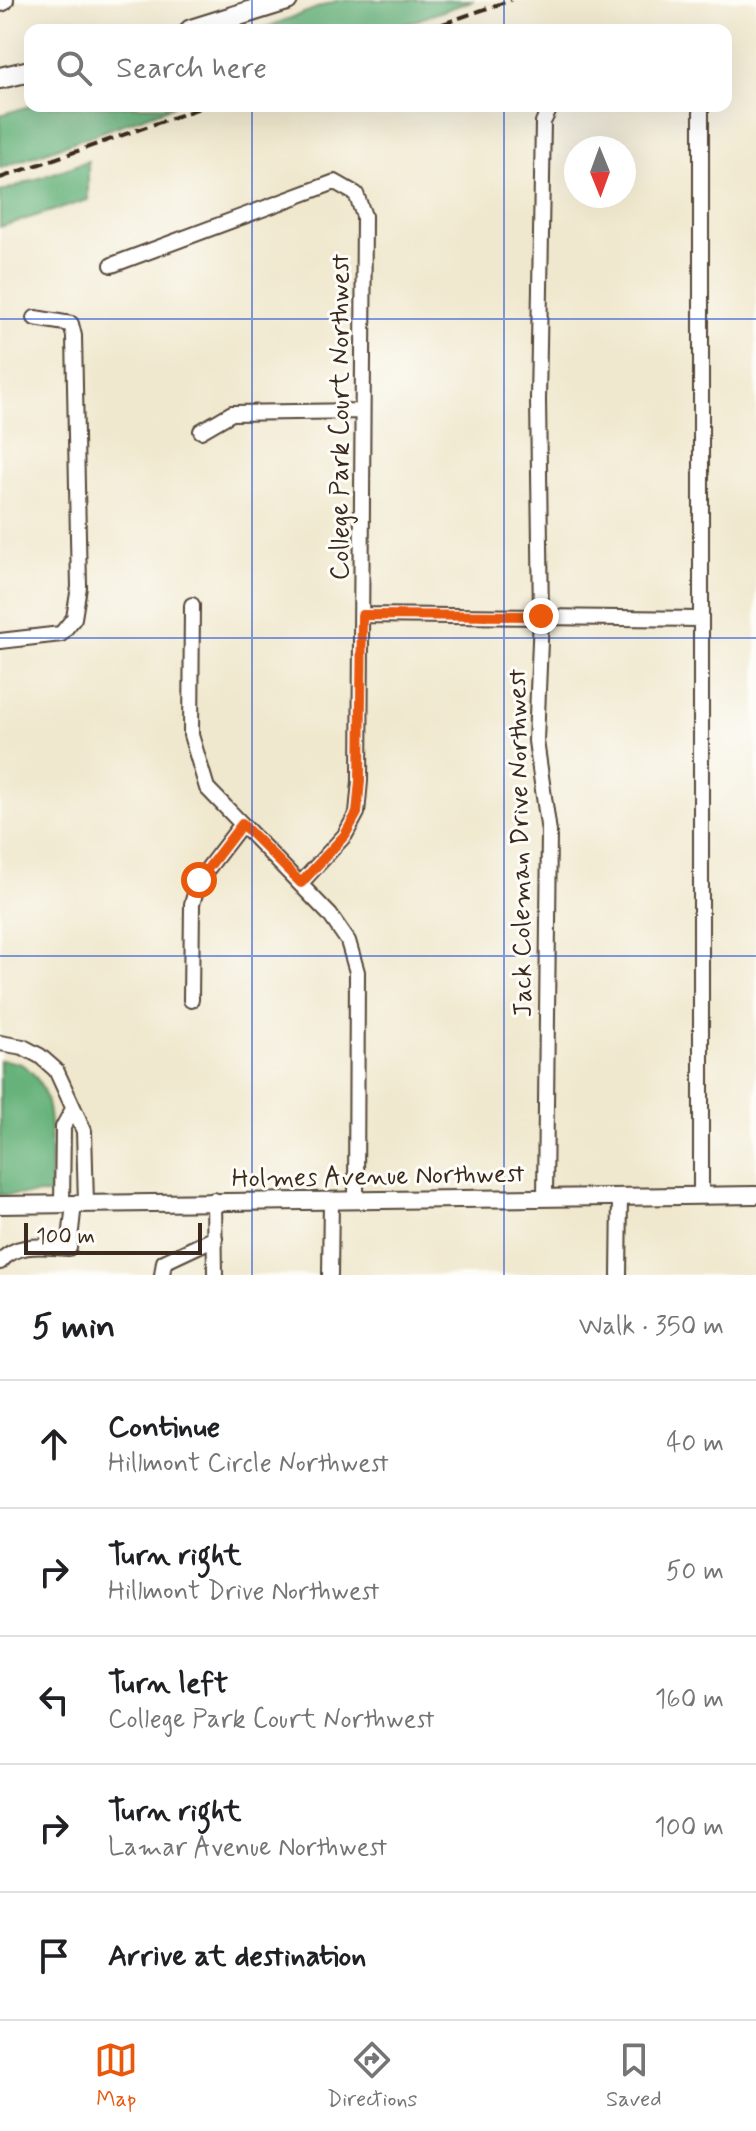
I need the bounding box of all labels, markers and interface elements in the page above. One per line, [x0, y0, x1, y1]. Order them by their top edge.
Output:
search box [24, 24, 732, 112]
icon: search [52, 46, 96, 90]
text: Search here [116, 49, 267, 88]
north arrow [564, 136, 636, 208]
street label: College Park Court Northwest [324, 254, 358, 580]
route end [523, 598, 559, 634]
street label: Jack Coleman Drive Northwest [501, 668, 541, 1018]
route start [181, 862, 217, 898]
street label: Holmes Avenue Northwest [231, 1157, 525, 1197]
scale bar [24, 1219, 202, 1255]
text: 100 m [36, 1223, 95, 1251]
text: 5 min [32, 1305, 115, 1350]
text: Walk · 350 m [579, 1310, 724, 1344]
text: Continue [108, 1408, 220, 1447]
icon: ahead [32, 1422, 76, 1466]
text: 40 m [666, 1427, 724, 1461]
text: Hillmont Circle Northwest [108, 1447, 389, 1481]
text: Turn right [108, 1536, 241, 1575]
icon: right [32, 1550, 76, 1594]
text: 50 m [666, 1555, 724, 1589]
text: Hillmont Drive Northwest [108, 1575, 380, 1609]
text: Turn left [108, 1664, 228, 1703]
icon: left [32, 1678, 76, 1722]
text: 160 m [655, 1683, 724, 1717]
text: College Park Court Northwest [108, 1703, 434, 1737]
text: Turn right [108, 1792, 241, 1831]
icon: right [32, 1806, 76, 1850]
text: 100 m [654, 1811, 724, 1845]
text: Lamar Avenue Northwest [108, 1831, 387, 1865]
icon: arrive [32, 1934, 76, 1978]
text: Arrive at destination [108, 1937, 366, 1976]
tab: Map [94, 2038, 138, 2114]
tab: Directions [327, 2038, 417, 2114]
tab: Saved [606, 2038, 662, 2114]

